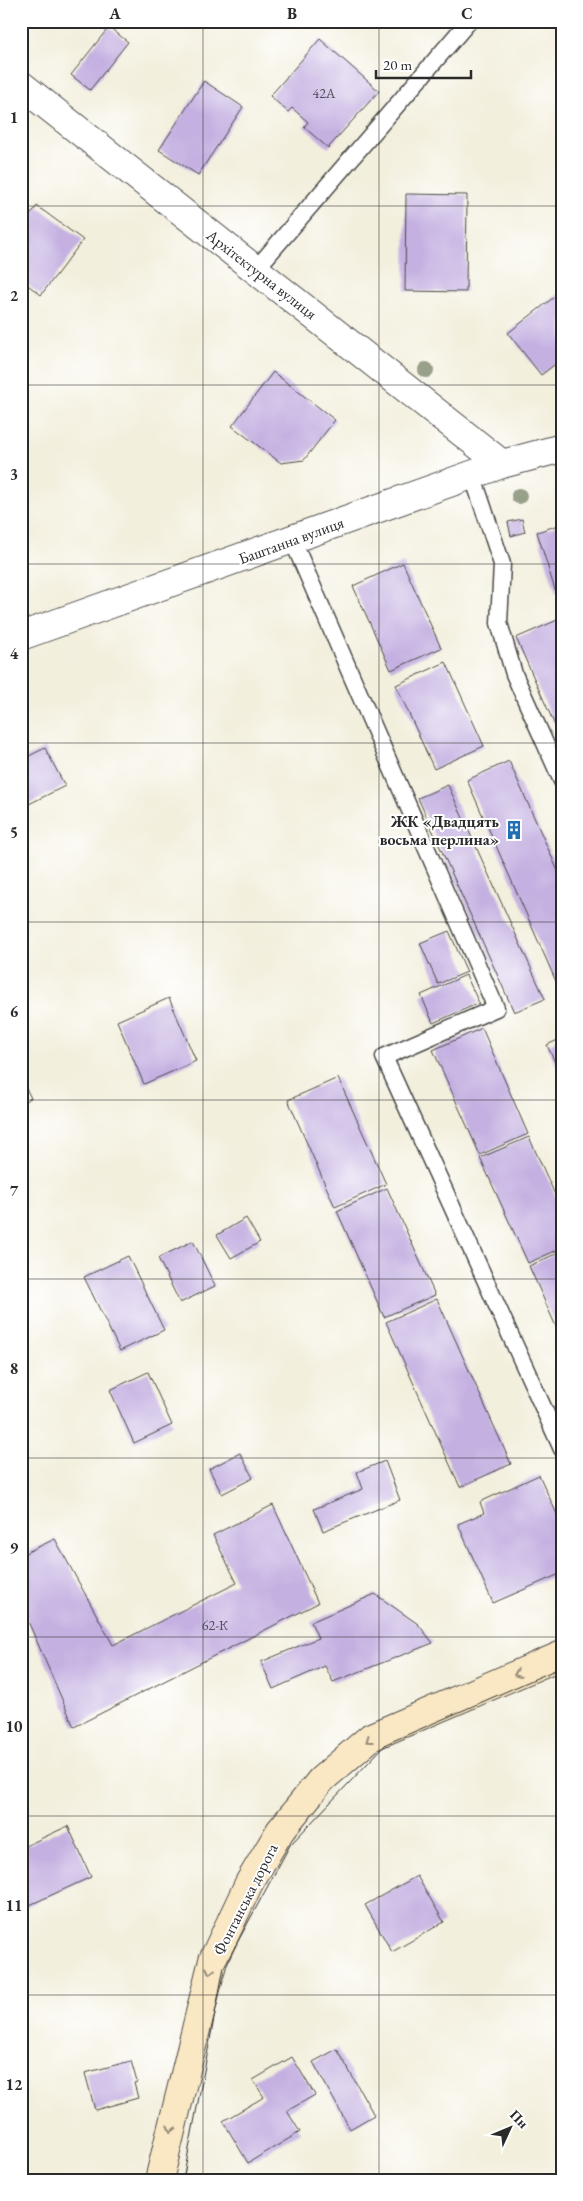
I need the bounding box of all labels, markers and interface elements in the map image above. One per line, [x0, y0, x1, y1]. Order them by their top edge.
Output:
text: A [108, 3, 121, 24]
text: B [287, 3, 297, 24]
text: C [461, 3, 473, 24]
scale bar [376, 48, 470, 80]
text: 20 m [383, 55, 412, 74]
house number: 42А [312, 84, 336, 102]
text: 1 [10, 107, 18, 128]
street label: Архітектурна вулиця [201, 224, 321, 324]
text: 2 [10, 285, 19, 306]
text: 3 [10, 464, 18, 485]
street label: Баштанна вулиця [236, 512, 347, 569]
text: 4 [10, 643, 19, 664]
place label: ЖК «Двадцять восьма перлина» [380, 811, 500, 850]
building icon: ЖК «Двадцять восьма перлина» [503, 819, 525, 841]
text: 5 [10, 822, 18, 843]
text: 6 [10, 1001, 19, 1022]
text: 7 [10, 1180, 19, 1201]
text: 8 [10, 1358, 18, 1379]
text: 9 [10, 1537, 19, 1558]
house number: 62-К [202, 1616, 229, 1634]
one-way arrow [513, 1668, 522, 1679]
text: 10 [6, 1716, 23, 1737]
one-way arrow [365, 1734, 375, 1743]
street label: Фонтанська дорога [208, 1839, 283, 1959]
text: 11 [6, 1895, 22, 1916]
one-way arrow [205, 1967, 216, 1976]
text: 12 [6, 2074, 23, 2095]
north arrow [486, 2104, 536, 2154]
text: Пн [506, 2106, 532, 2132]
one-way arrow [166, 2125, 177, 2134]

